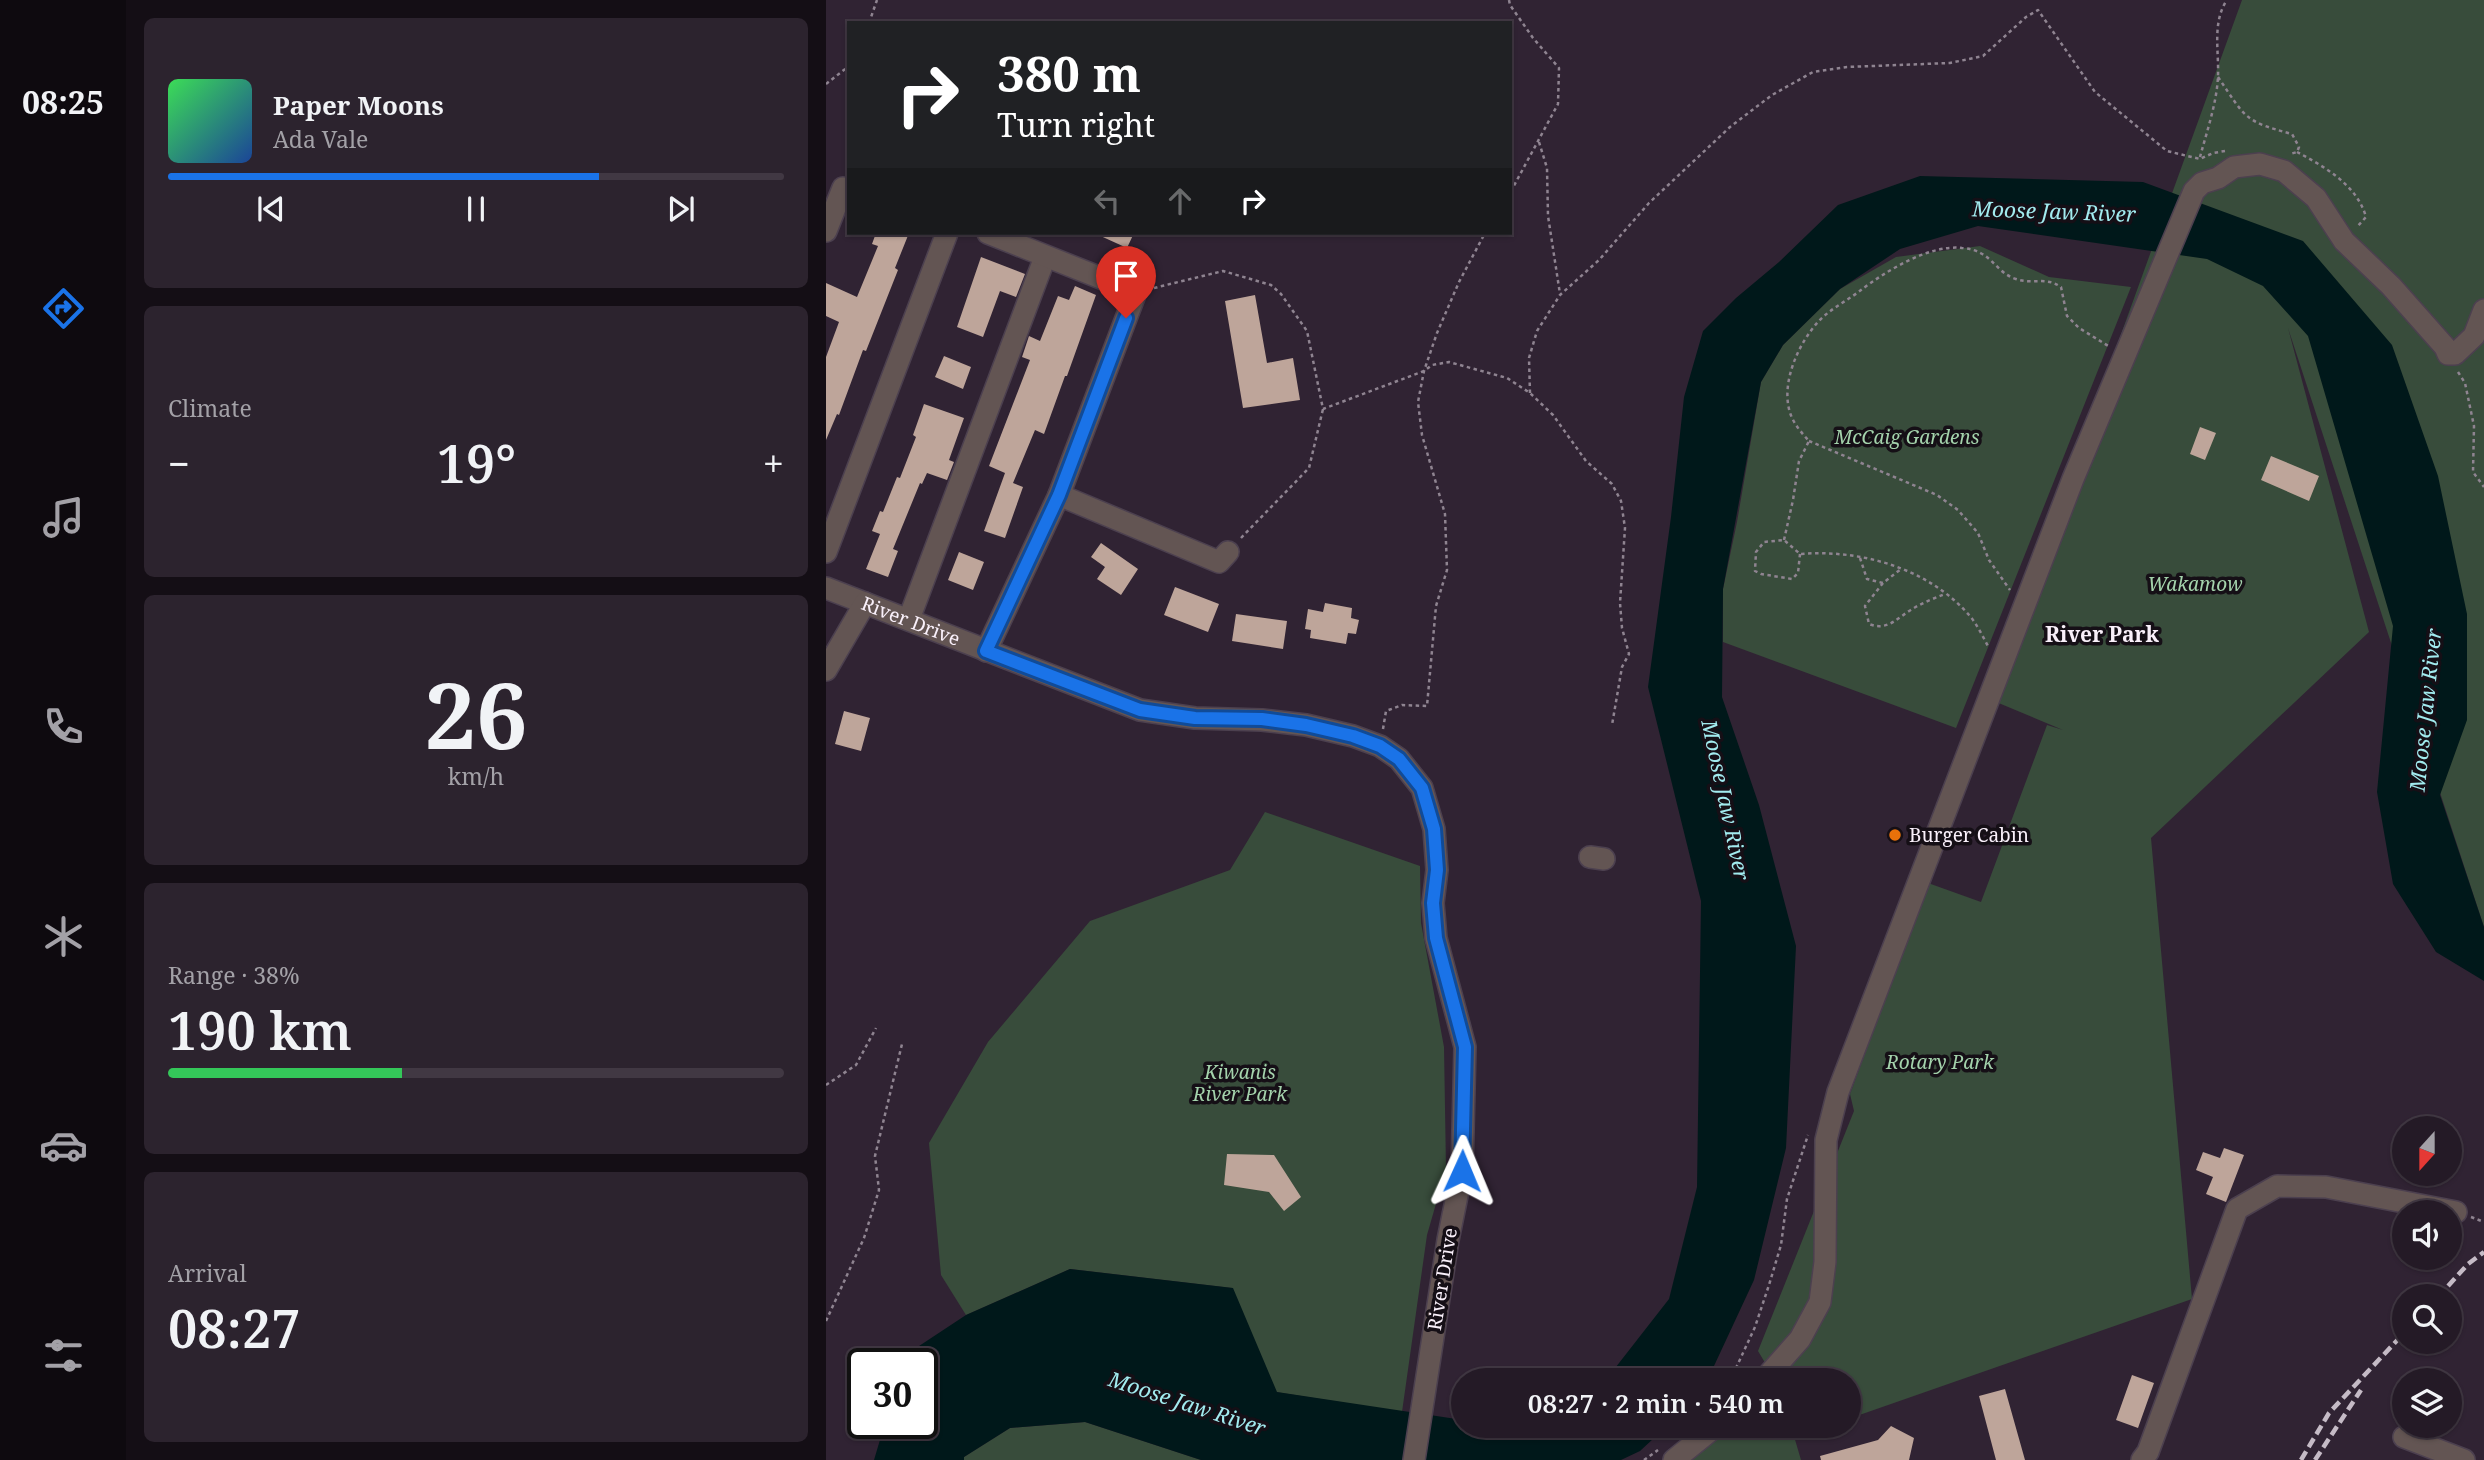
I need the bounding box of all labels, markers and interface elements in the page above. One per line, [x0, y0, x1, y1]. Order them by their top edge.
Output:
text: 380 m [997, 40, 1141, 106]
icon: right [882, 49, 973, 140]
text: 08:25 [22, 80, 104, 123]
text: Paper Moons [273, 87, 444, 123]
text: Turn right [997, 103, 1155, 146]
text: Ada Vale [273, 123, 368, 155]
icon: left [1088, 182, 1126, 220]
icon: ahead [1161, 182, 1199, 220]
icon: right [1234, 182, 1272, 220]
icon: previous [252, 190, 290, 228]
icon: pause [457, 190, 495, 228]
icon: next [662, 190, 700, 228]
water label: Moose Jaw River [1971, 194, 2136, 228]
pin [1096, 246, 1156, 318]
icon: arrive [1107, 257, 1145, 295]
icon: directions [39, 284, 88, 333]
text: Climate [168, 392, 252, 424]
park label: McCaig Gardens [1834, 424, 1980, 450]
text: 19° [437, 427, 516, 498]
text: − [168, 437, 190, 489]
text: + [763, 437, 784, 489]
icon: music [39, 493, 88, 542]
park label: Wakamow [2147, 571, 2243, 597]
street label: River Drive [858, 590, 964, 652]
district label: River Park [2045, 620, 2160, 648]
water label: Moose Jaw River [2402, 627, 2447, 794]
text: 26 [425, 652, 527, 776]
icon: phone [39, 702, 88, 751]
water label: Moose Jaw River [1695, 716, 1757, 883]
text: km/h [448, 760, 504, 792]
place label: Burger Cabin [1909, 822, 2029, 848]
marker: Burger Cabin [1887, 827, 1903, 843]
icon: climate [39, 912, 88, 961]
text: Range · 38% [168, 959, 300, 991]
text: 190 km [168, 994, 352, 1065]
park label: Rotary Park [1885, 1049, 1995, 1075]
park label: Kiwanis River Park [1192, 1059, 1288, 1107]
north arrow [2392, 1116, 2462, 1186]
map controls [2392, 1116, 2462, 1438]
icon: car [39, 1121, 88, 1170]
position arrow [1425, 1134, 1499, 1208]
button: sound [2392, 1200, 2462, 1270]
street label: River Drive [1421, 1226, 1463, 1332]
text: Arrival [168, 1257, 247, 1289]
button: search [2392, 1284, 2462, 1354]
text: 08:27 [168, 1292, 301, 1363]
icon: filters [39, 1331, 88, 1380]
speed limit sign: 30 [847, 1348, 938, 1439]
water label: Moose Jaw River [1104, 1364, 1270, 1442]
button: layers [2392, 1368, 2462, 1438]
text: 08:27 · 2 min · 540 m [1528, 1385, 1784, 1421]

